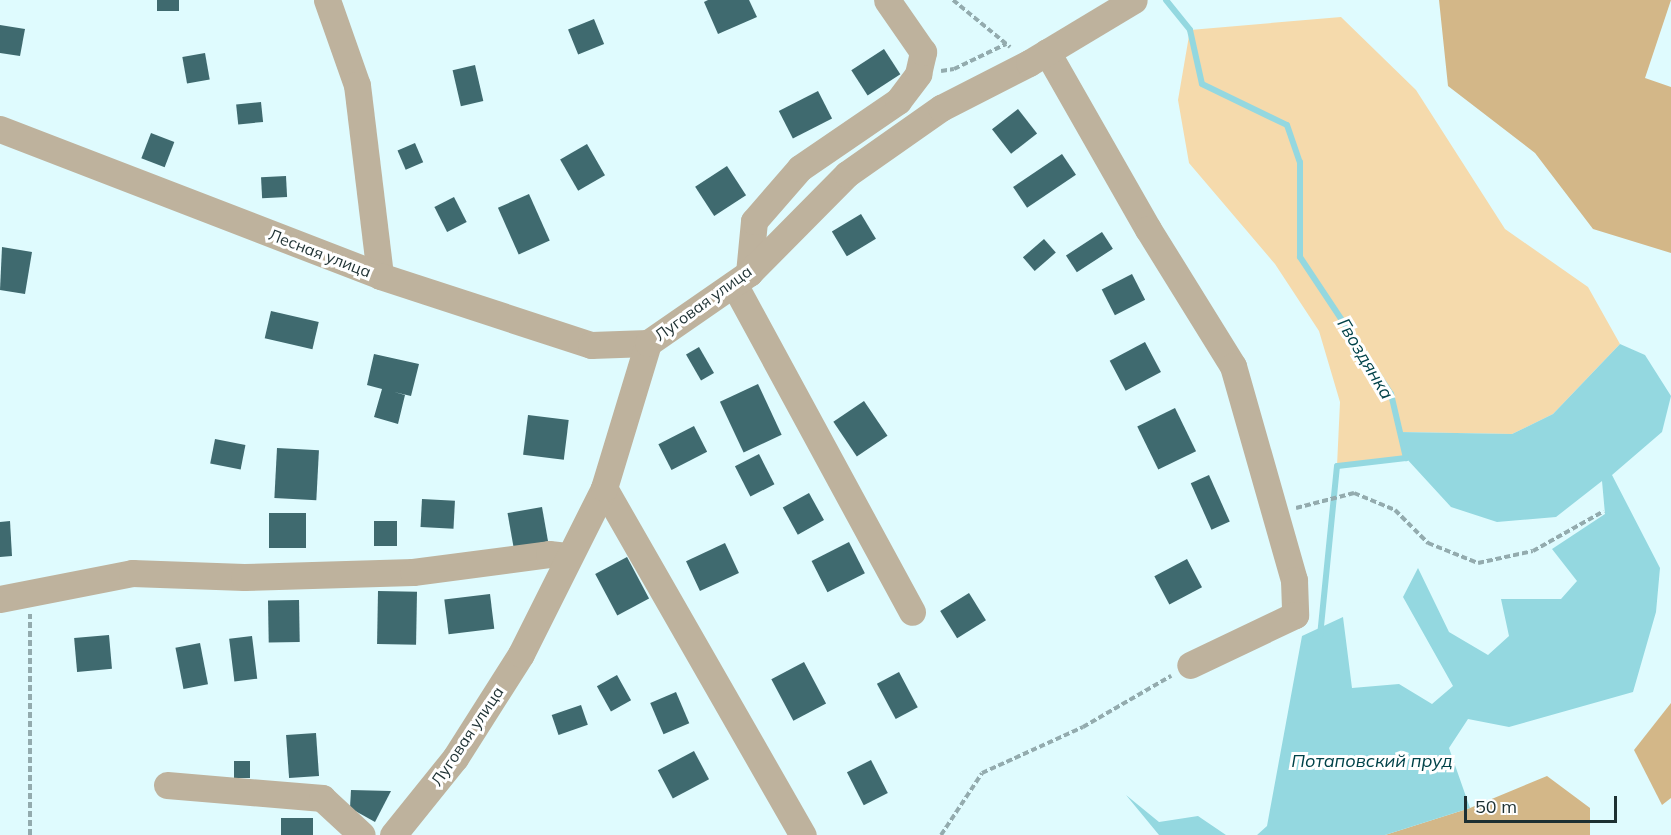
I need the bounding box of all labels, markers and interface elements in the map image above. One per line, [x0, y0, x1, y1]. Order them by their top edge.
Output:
street label: Лесная улица [266, 225, 374, 281]
street label: Луговая улица [651, 261, 755, 345]
water label: Гвоздянка [1332, 315, 1398, 403]
street label: Луговая улица [427, 683, 507, 789]
water label: Потаповский пруд [1291, 750, 1453, 772]
scale bar [1467, 784, 1620, 822]
text: 50 m [1475, 795, 1517, 818]

